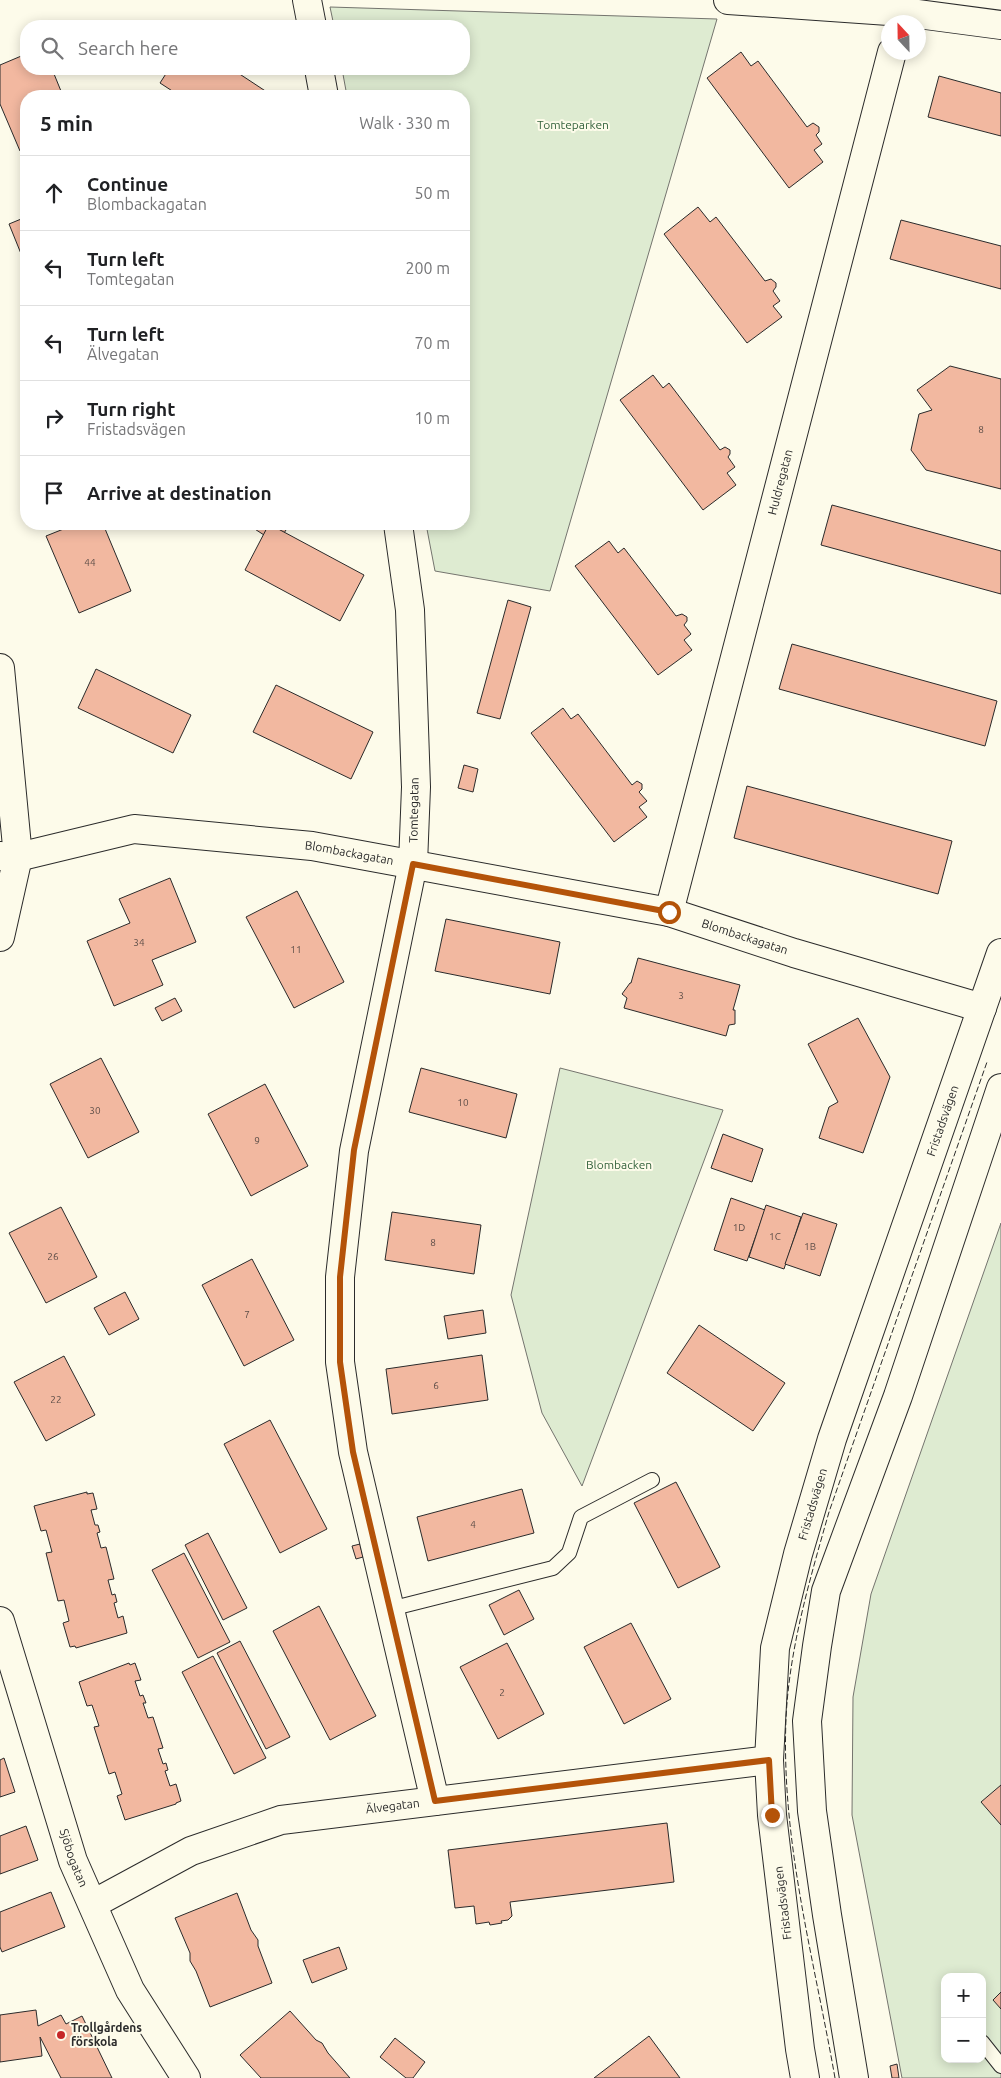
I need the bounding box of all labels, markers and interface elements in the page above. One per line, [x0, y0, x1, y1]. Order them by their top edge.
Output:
north arrow [881, 15, 926, 60]
search box [20, 20, 470, 75]
icon: search [38, 34, 66, 62]
text: Search here [78, 37, 178, 59]
text: 5 min [40, 111, 93, 135]
text: Walk · 330 m [359, 114, 450, 132]
park label: Tomteparken [537, 118, 609, 131]
text: Continue [87, 173, 168, 195]
icon: ahead [40, 179, 68, 207]
text: 50 m [414, 184, 450, 202]
text: Blombackagatan [87, 195, 207, 213]
text: Turn left [87, 248, 165, 270]
icon: left [40, 254, 68, 282]
text: 200 m [405, 259, 450, 277]
text: Tomtegatan [87, 270, 174, 288]
text: Turn left [87, 323, 165, 345]
icon: left [40, 329, 68, 357]
text: 70 m [414, 334, 450, 352]
text: Älvegatan [87, 345, 159, 363]
text: Turn right [87, 398, 175, 420]
icon: right [40, 404, 68, 432]
text: 10 m [414, 409, 450, 427]
text: Fristadsvägen [87, 420, 186, 438]
house number: 8 [978, 424, 984, 435]
street label: Huldregatan [765, 448, 795, 516]
icon: arrive [40, 479, 68, 507]
text: Arrive at destination [87, 482, 272, 504]
house number: 44 [84, 557, 96, 568]
street label: Tomtegatan [406, 777, 421, 843]
street label: Blombackagatan [304, 838, 395, 867]
route start [658, 901, 681, 924]
street label: Blombackagatan [700, 916, 790, 957]
house number: 34 [133, 937, 145, 948]
house number: 11 [290, 944, 302, 955]
house number: 3 [678, 990, 684, 1001]
street label: Fristadsvägen [924, 1083, 961, 1158]
house number: 10 [457, 1097, 469, 1108]
house number: 30 [89, 1105, 101, 1116]
house number: 9 [254, 1135, 260, 1146]
park label: Blombacken [586, 1158, 652, 1171]
house number: 1D [733, 1222, 745, 1233]
house number: 1C [769, 1231, 781, 1242]
house number: 8 [430, 1237, 436, 1248]
house number: 1B [804, 1241, 816, 1252]
house number: 26 [47, 1251, 59, 1262]
house number: 7 [244, 1309, 250, 1320]
house number: 6 [433, 1380, 439, 1391]
house number: 22 [50, 1394, 62, 1405]
street label: Fristadsvägen [795, 1467, 829, 1542]
house number: 4 [470, 1519, 476, 1530]
house number: 2 [499, 1687, 505, 1698]
street label: Älvegatan [365, 1796, 420, 1816]
route end [761, 1804, 784, 1827]
street label: Sjöbogatan [58, 1827, 91, 1889]
street label: Fristadsvägen [772, 1865, 793, 1941]
map controls [941, 1973, 986, 2063]
button: + [941, 1973, 986, 2018]
button: − [941, 2018, 986, 2063]
place label: Trollgårdens förskola [71, 2021, 142, 2048]
marker: Trollgårdens förskola [55, 2029, 67, 2041]

